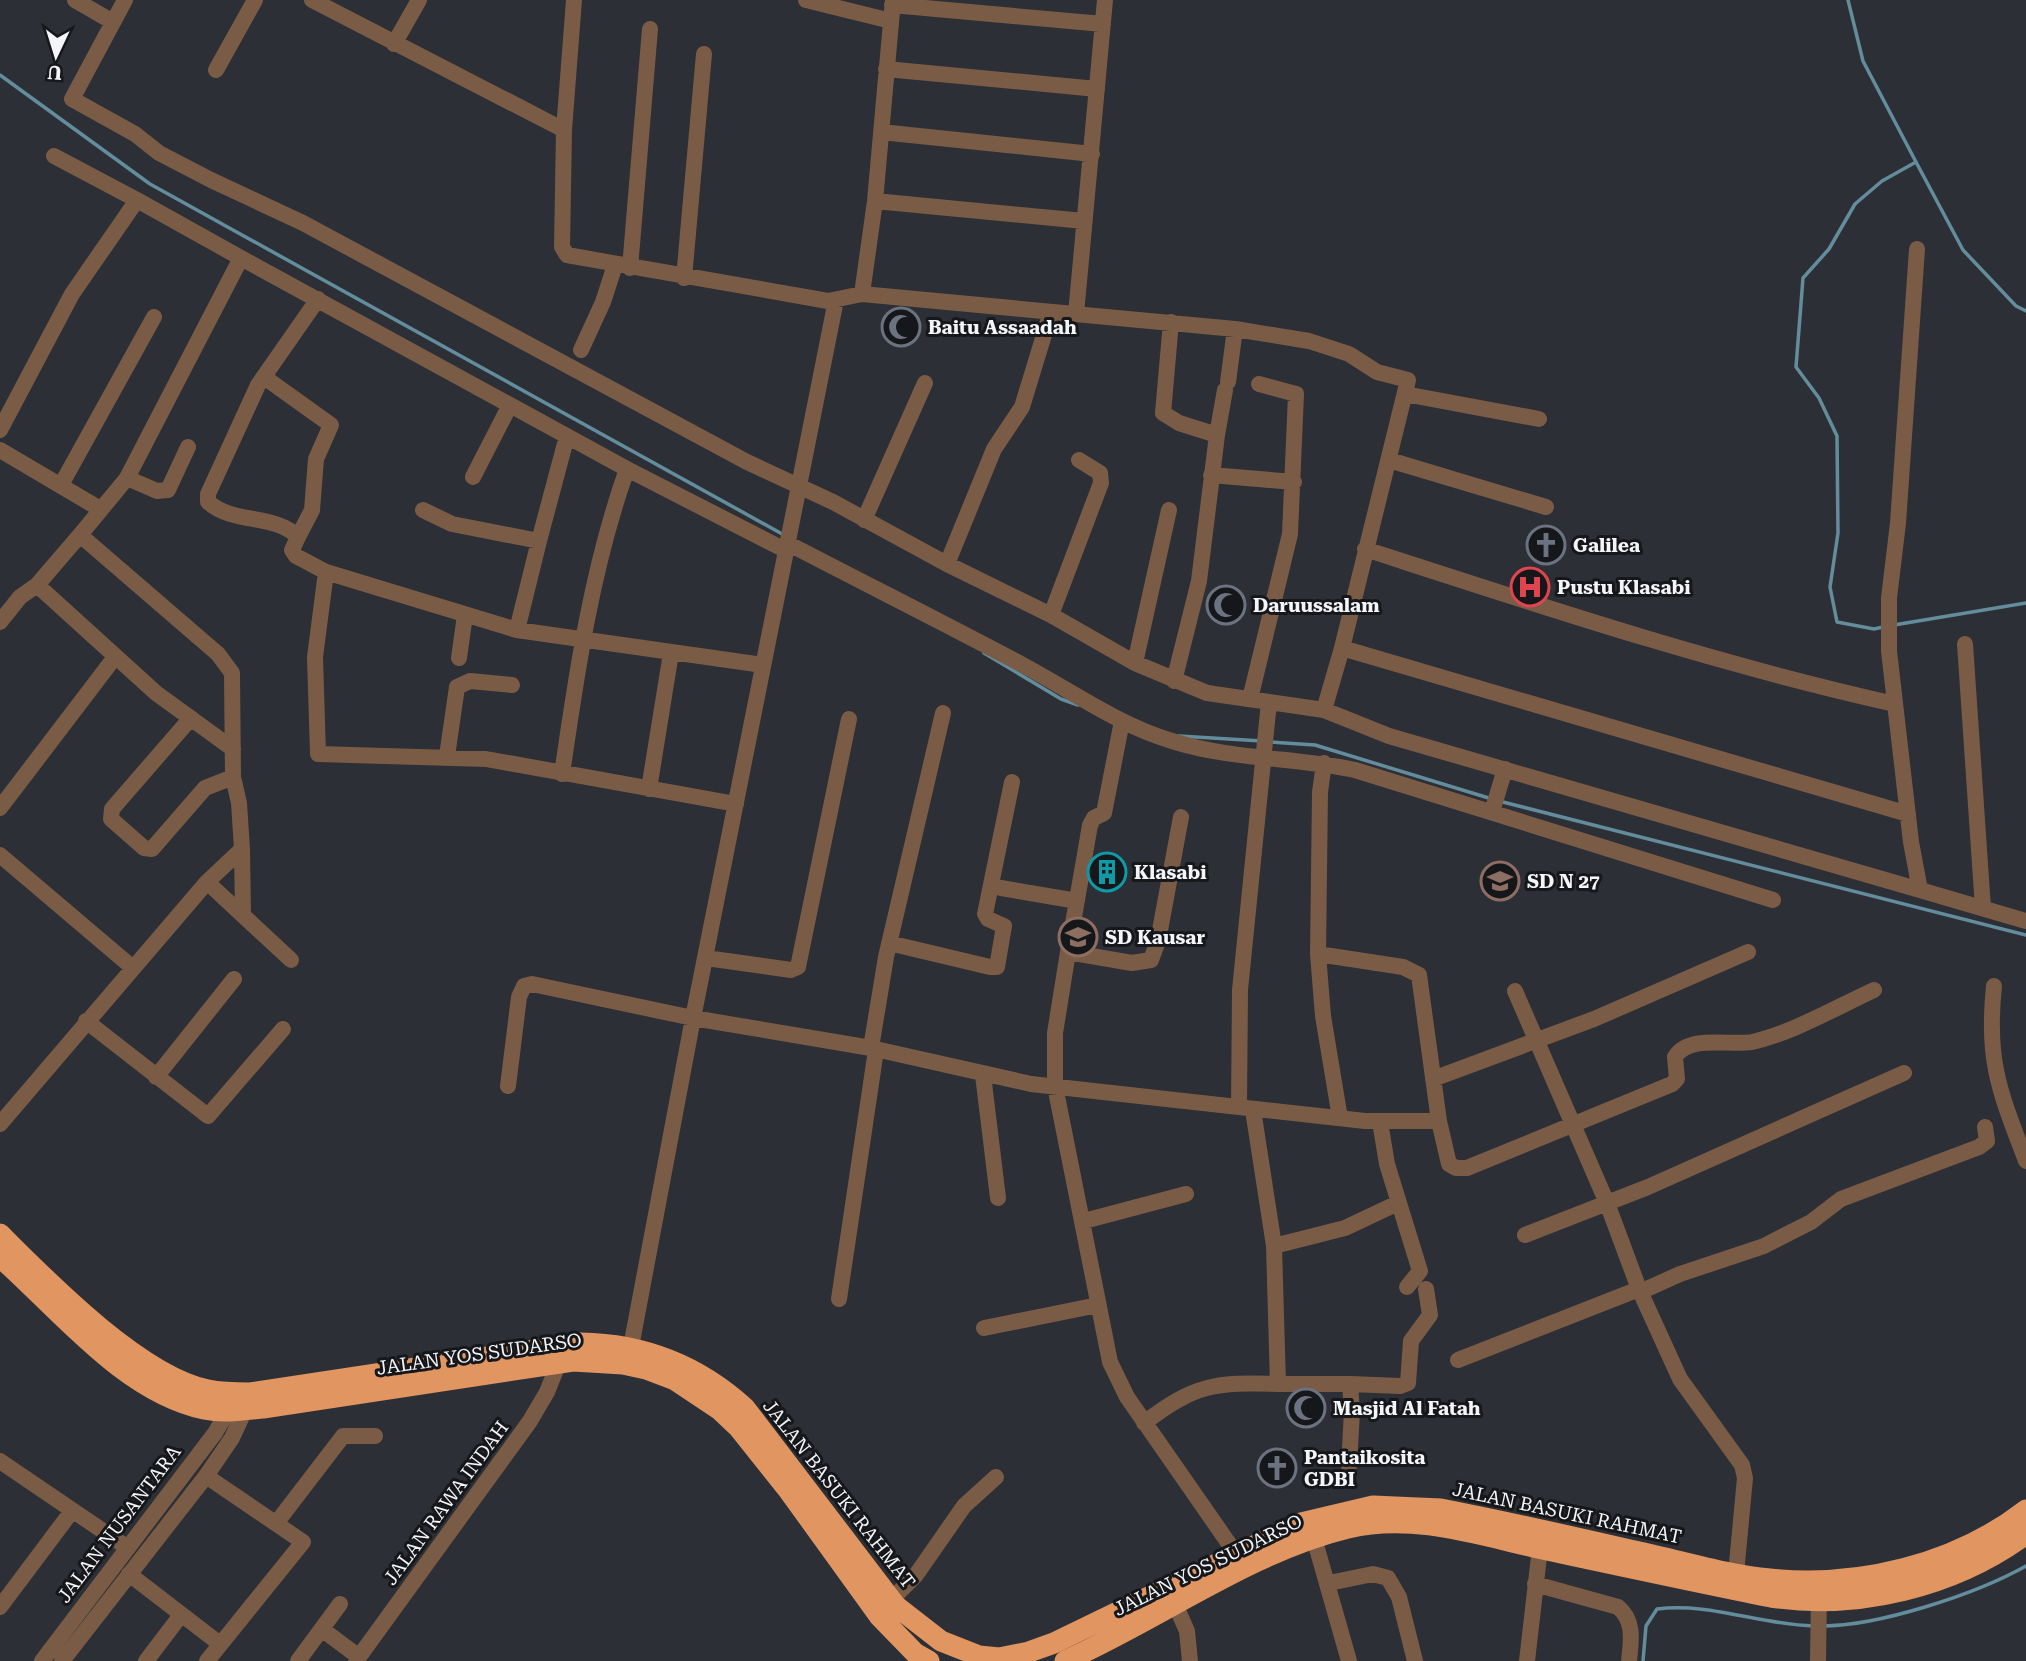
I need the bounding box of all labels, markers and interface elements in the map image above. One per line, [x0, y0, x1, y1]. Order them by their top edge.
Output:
north arrow [21, 21, 91, 91]
text: U [46, 60, 63, 84]
mosque icon: Baitu Assaadah [880, 306, 922, 348]
place label: Baitu Assaadah [928, 316, 1077, 339]
church icon: Galilea [1525, 524, 1567, 566]
place label: Galilea [1573, 534, 1640, 557]
hospital icon: Pustu Klasabi [1509, 566, 1551, 608]
place label: Pustu Klasabi [1557, 576, 1691, 599]
mosque icon: Daruussalam [1205, 584, 1247, 626]
place label: Daruussalam [1253, 594, 1380, 617]
building icon: Klasabi [1086, 851, 1128, 893]
school or university icon: SD N 27 [1479, 860, 1521, 902]
place label: Klasabi [1134, 861, 1207, 884]
place label: SD N 27 [1527, 870, 1600, 893]
school or university icon: SD Kausar [1057, 916, 1099, 958]
place label: SD Kausar [1105, 926, 1206, 949]
street label: JALAN YOS SUDARSO [375, 1328, 583, 1380]
mosque icon: Masjid Al Fatah [1285, 1387, 1327, 1429]
street label: JALAN BASUKI RAHMAT [758, 1395, 920, 1593]
place label: Masjid Al Fatah [1333, 1397, 1481, 1420]
street label: JALAN RAWA INDAH [379, 1417, 513, 1589]
street label: JALAN NUSANTARA [52, 1440, 186, 1607]
place label: Pantaikosita GDBI [1304, 1446, 1425, 1491]
church icon: Pantaikosita GDBI [1256, 1447, 1298, 1489]
street label: JALAN BASUKI RAHMAT [1450, 1477, 1684, 1549]
street label: JALAN YOS SUDARSO [1110, 1509, 1306, 1621]

